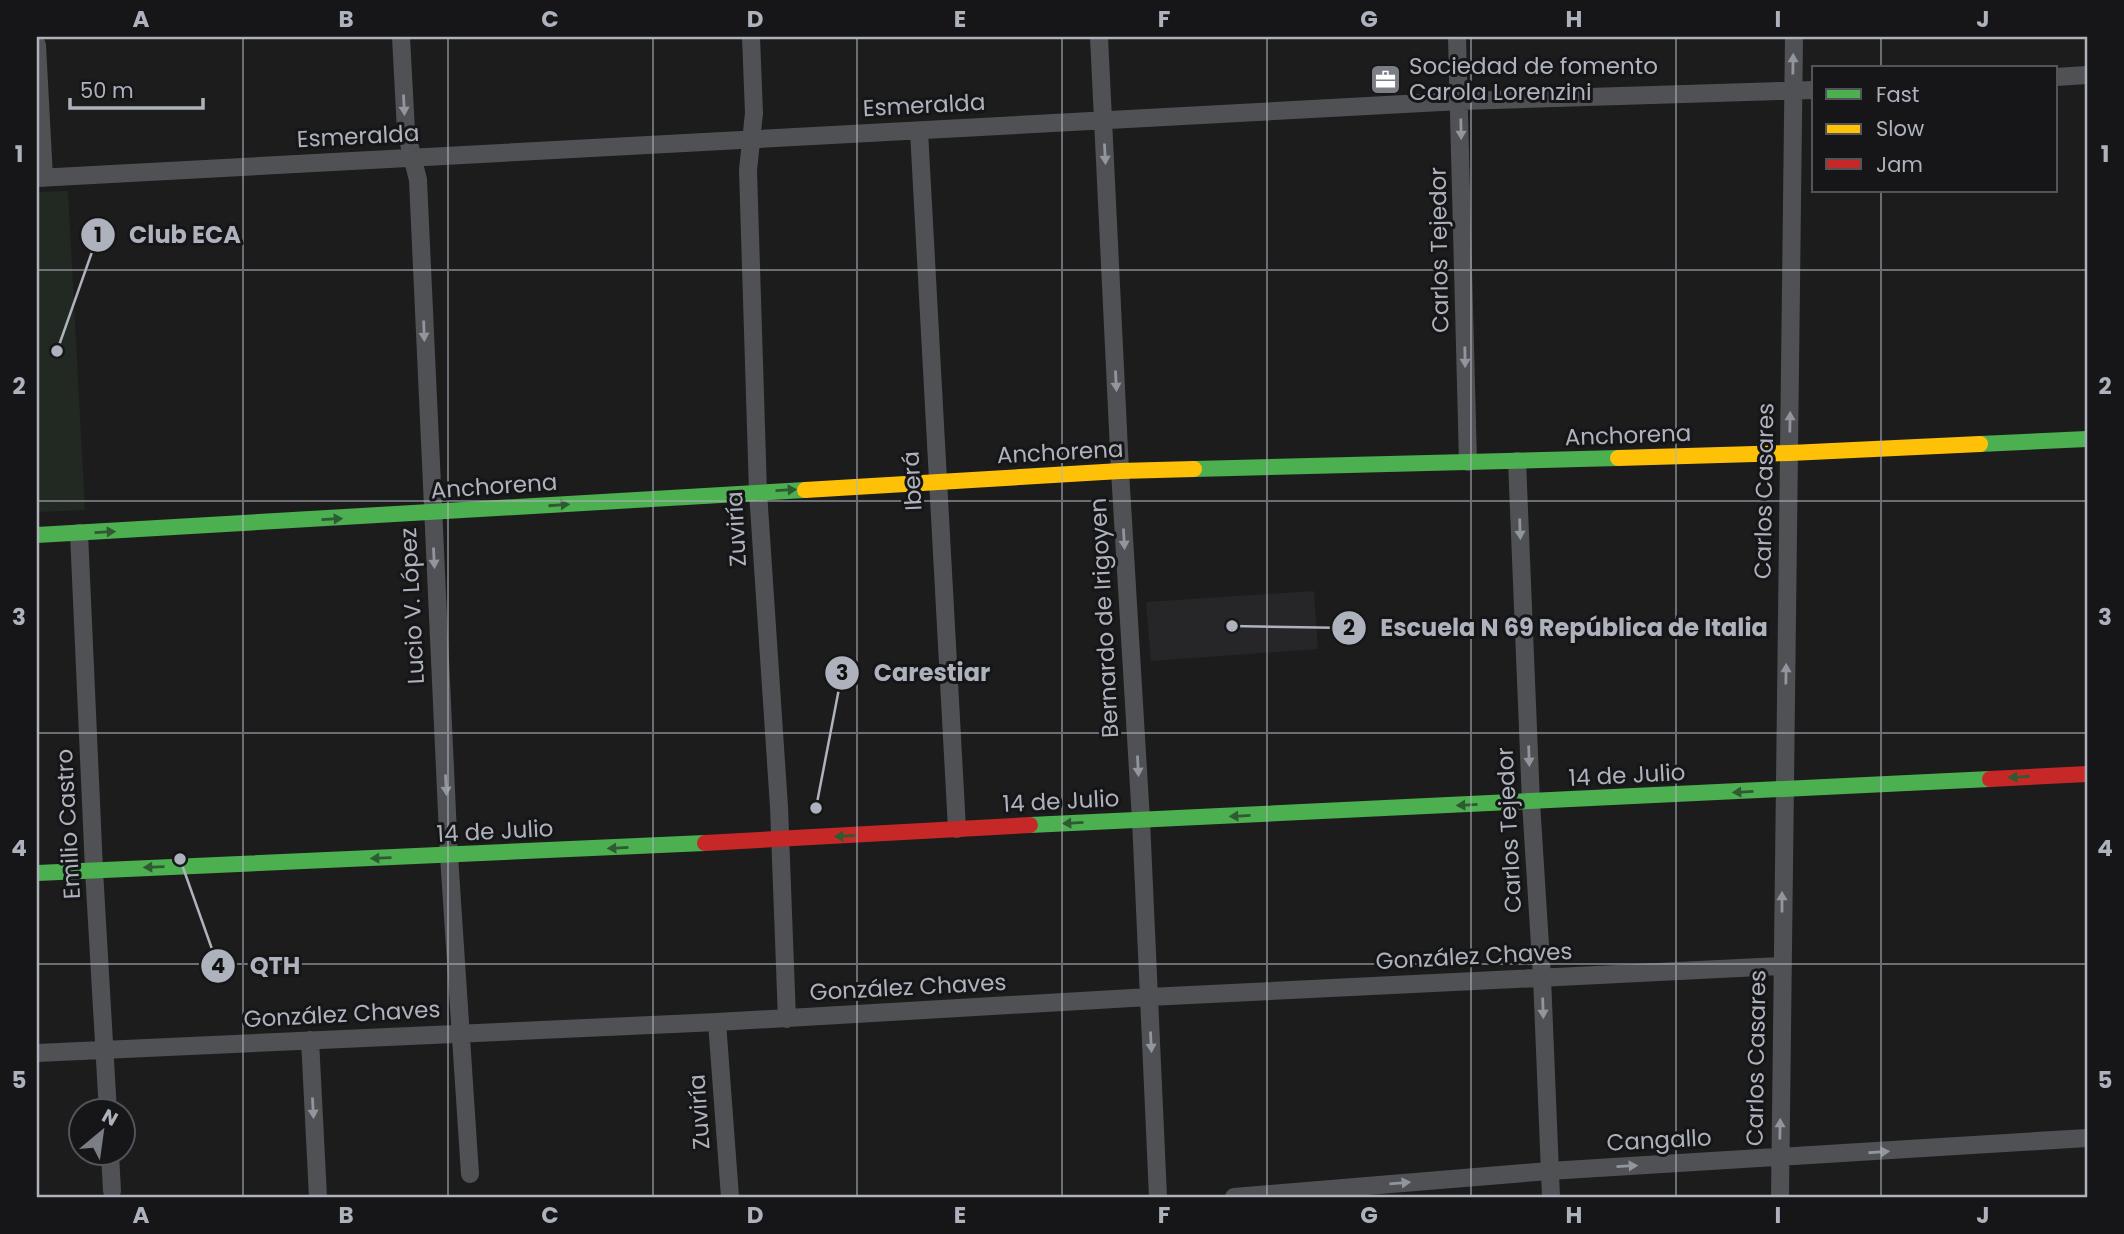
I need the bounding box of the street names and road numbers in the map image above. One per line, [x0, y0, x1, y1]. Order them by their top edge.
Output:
street label: Esmeralda [862, 86, 986, 124]
street label: Esmeralda [296, 117, 420, 155]
street label: Carlos Tejedor [1422, 167, 1456, 333]
street label: Carlos Casares [1746, 403, 1782, 579]
street label: Anchorena [1564, 417, 1692, 453]
street label: Anchorena [996, 433, 1124, 471]
street label: Iberá [894, 450, 930, 512]
street label: Anchorena [430, 466, 558, 506]
street label: Zuviría [718, 490, 754, 568]
street label: Bernardo de Irigoyen [1082, 497, 1126, 739]
street label: Lucio V. López [392, 527, 432, 685]
street label: Carlos Tejedor [1489, 746, 1529, 914]
street label: Emilio Castro [48, 748, 88, 900]
street label: 14 de Julio [1568, 756, 1686, 794]
street label: 14 de Julio [1002, 782, 1120, 820]
street label: 14 de Julio [436, 812, 554, 850]
street label: González Chaves [1375, 935, 1573, 977]
street label: González Chaves [809, 966, 1007, 1008]
street label: Carlos Casares [1738, 970, 1774, 1146]
street label: González Chaves [243, 993, 441, 1035]
street label: Zuviría [680, 1073, 718, 1151]
street label: Cangallo [1606, 1121, 1712, 1159]

